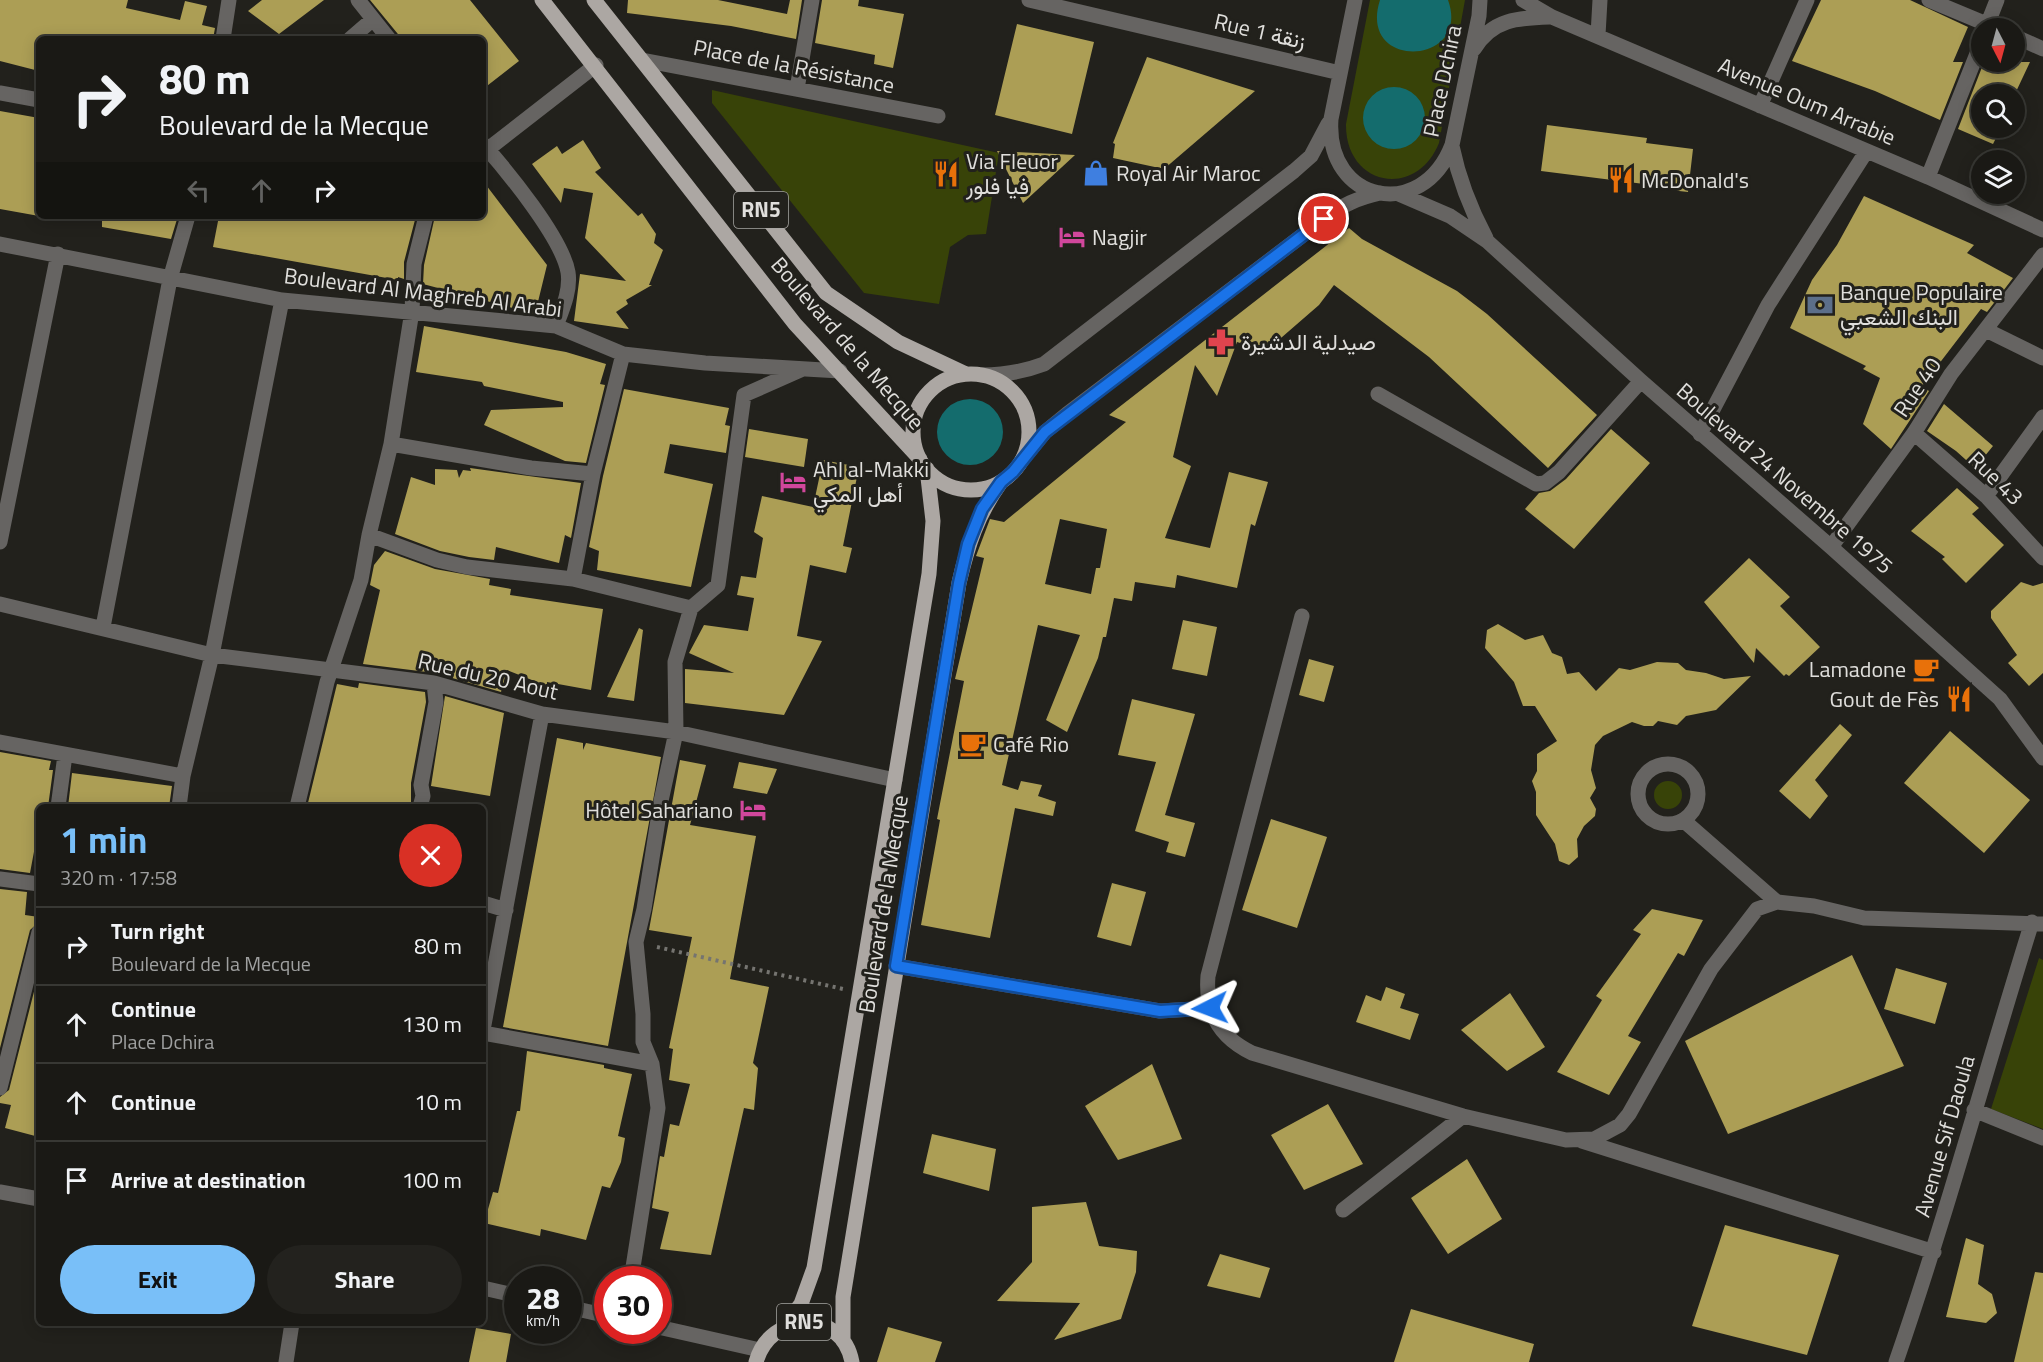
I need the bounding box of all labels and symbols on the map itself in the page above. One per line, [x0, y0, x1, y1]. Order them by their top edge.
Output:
street label: Rue 1 زنقة [1211, 4, 1309, 58]
north arrow [1971, 18, 2025, 72]
street label: Place Dchira [1414, 22, 1470, 140]
street label: Place de la Résistance [691, 30, 897, 102]
street label: Avenue Oum Arrabie [1713, 48, 1901, 154]
place label: Via Fleuor فيا فلور [965, 144, 1059, 203]
place label: Royal Air Maroc [1116, 156, 1261, 190]
shop icon: Royal Air Maroc [1081, 158, 1111, 188]
restaurant icon: Via Fleuor فيا فلور [931, 159, 961, 189]
place label: McDonald's [1641, 163, 1749, 197]
restaurant icon: McDonald's [1606, 165, 1636, 195]
road number: RN5 [734, 192, 788, 228]
pin [1298, 193, 1349, 244]
place label: Nagjir [1092, 220, 1147, 254]
hotel icon: Nagjir [1057, 222, 1087, 252]
street label: Boulevard de la Mecque [763, 249, 933, 437]
street label: Boulevard Al Maghreb Al Arabi [282, 258, 564, 326]
place label: Banque Populaire البنك الشعبي [1840, 275, 2003, 336]
bank icon: Banque Populaire البنك الشعبي [1805, 290, 1835, 320]
place label: صيدلية الدشيرة [1241, 325, 1376, 359]
pharmacy icon: صيدلية الدشيرة [1206, 327, 1236, 357]
street label: Rue 40 [1885, 350, 1949, 424]
street label: Boulevard 24 Novembre 1975 [1669, 374, 1901, 582]
street label: Rue 43 [1961, 443, 2031, 513]
place label: Ahl al-Makki أهل المكي [813, 452, 929, 513]
hotel icon: Ahl al-Makki أهل المكي [778, 467, 808, 497]
street label: Rue du 20 Aout [415, 643, 562, 709]
place label: Lamadone [1809, 652, 1906, 686]
cafe icon: Lamadone [1911, 654, 1941, 684]
place label: Gout de Fès [1829, 682, 1939, 716]
restaurant icon: Gout de Fès [1944, 684, 1974, 714]
place label: Café Rio [993, 727, 1069, 761]
cafe icon: Café Rio [958, 729, 988, 759]
place label: Hôtel Sahariano [585, 793, 733, 827]
street label: Boulevard de la Mecque [849, 793, 917, 1015]
hotel icon: Hôtel Sahariano [738, 795, 768, 825]
position arrow [1178, 976, 1242, 1040]
street label: Avenue Sif Daoula [1905, 1051, 1983, 1221]
speed limit sign: 30 [594, 1266, 672, 1344]
road number: RN5 [777, 1304, 831, 1340]

